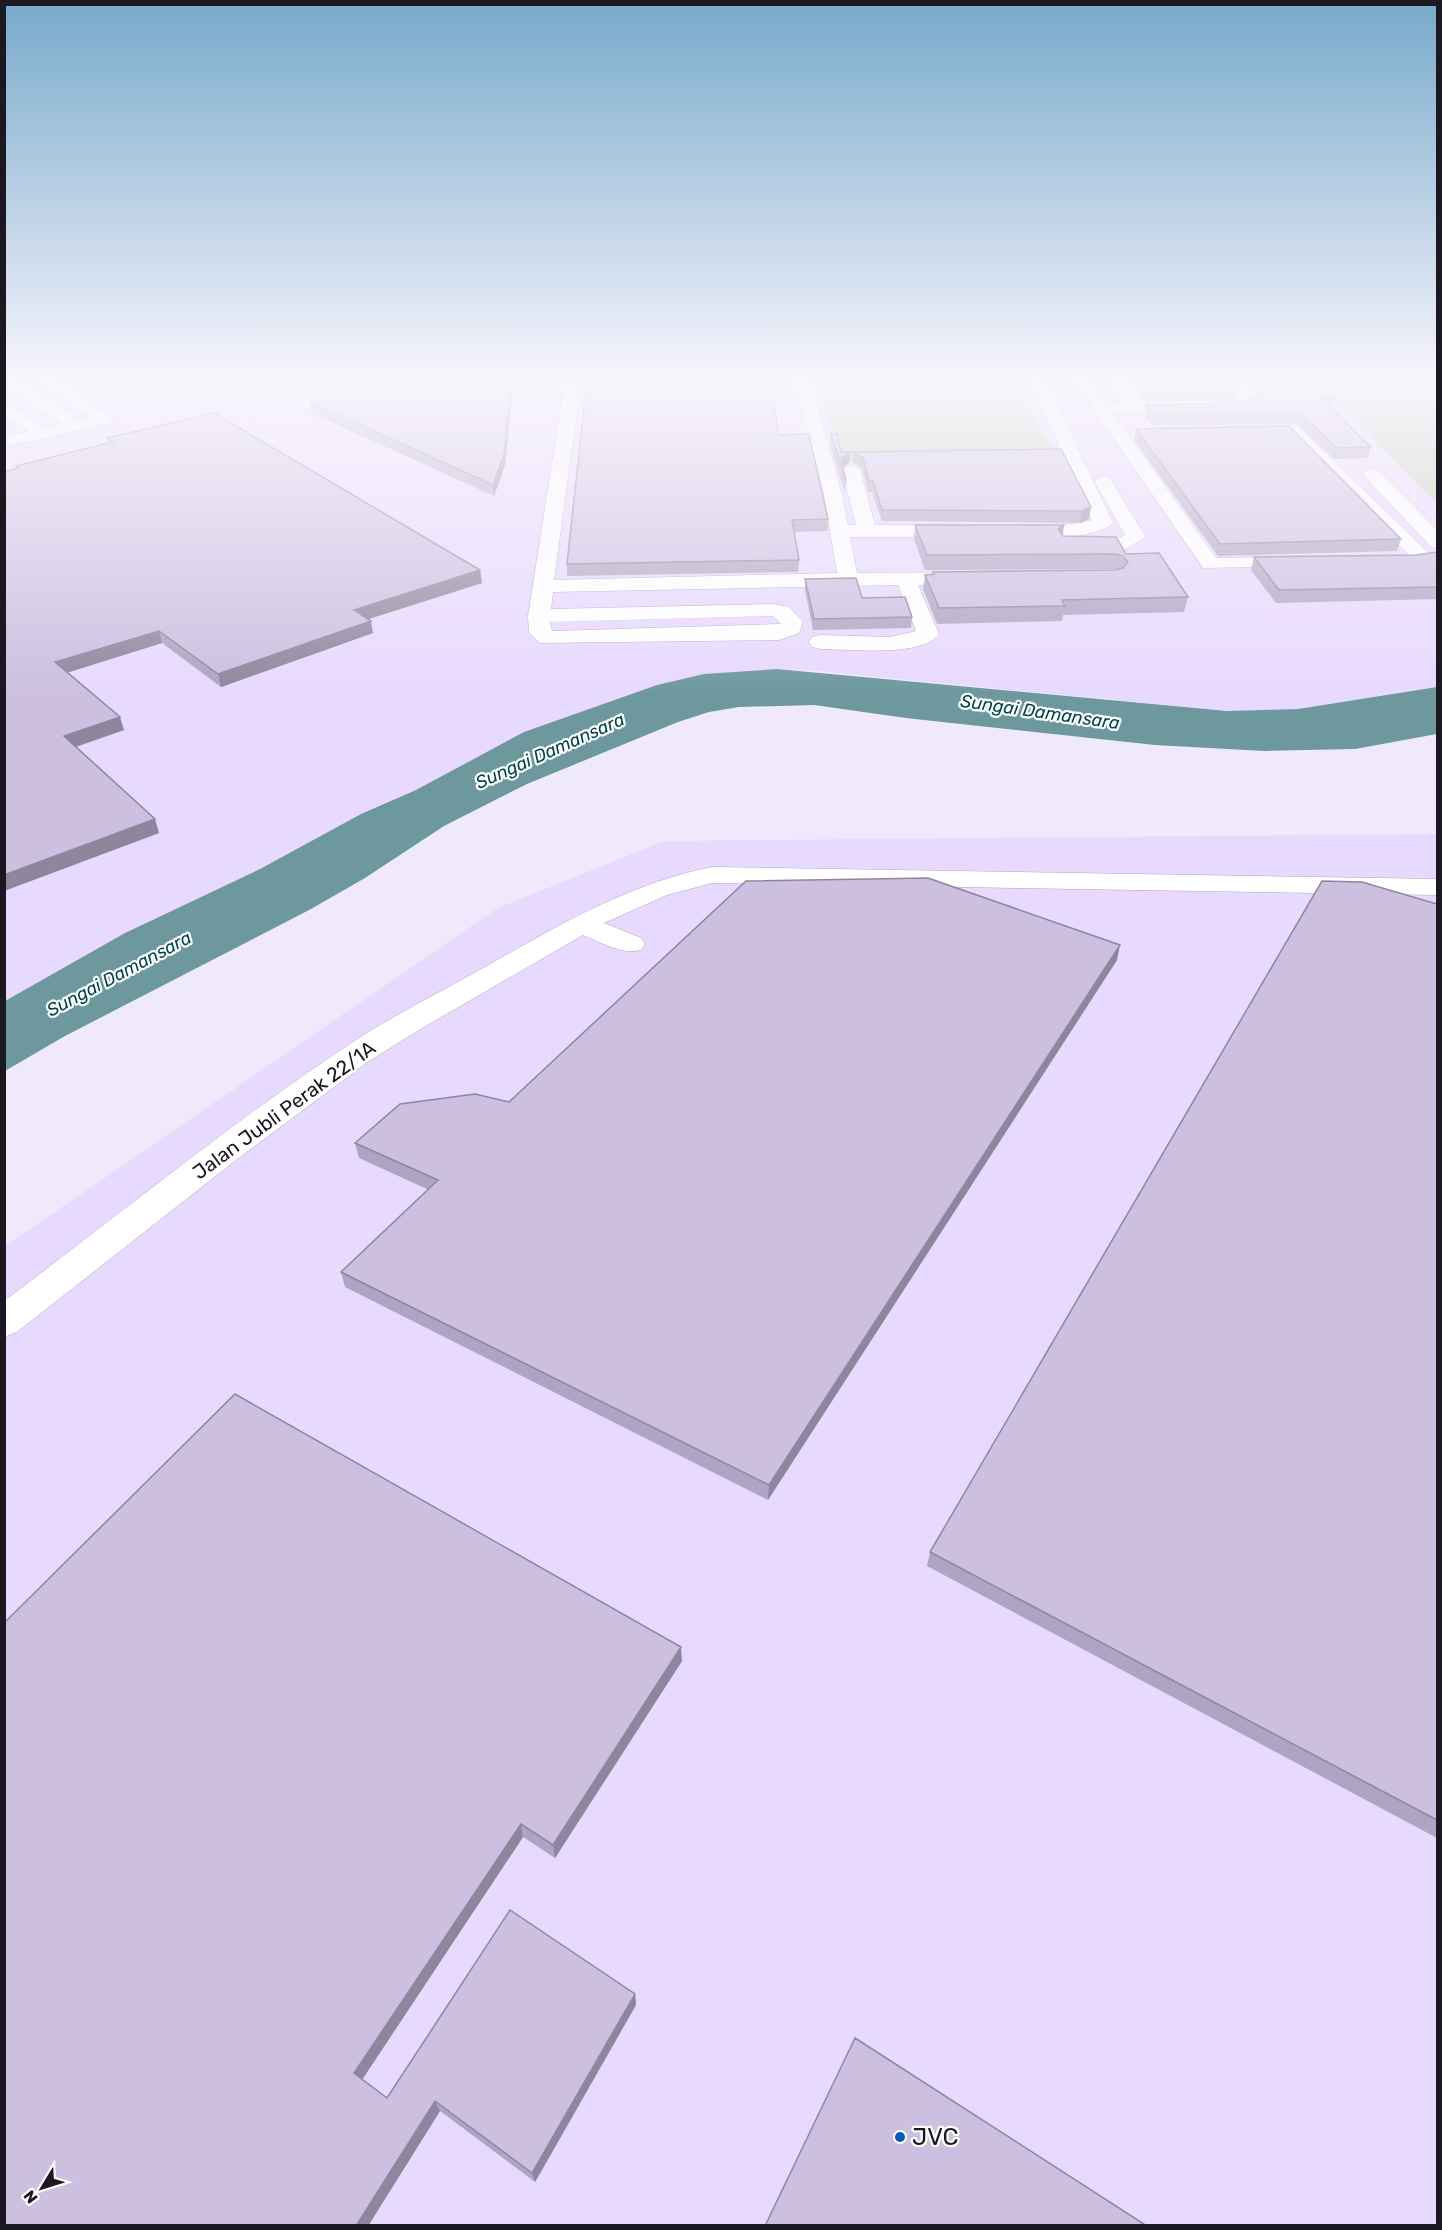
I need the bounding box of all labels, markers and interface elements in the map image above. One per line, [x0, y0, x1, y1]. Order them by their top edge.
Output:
water label: Sungai Damansara [959, 690, 1121, 734]
water label: Sungai Damansara [472, 708, 628, 794]
water label: Sungai Damansara [43, 926, 195, 1021]
street label: Jalan Jubli Perak 22/1A [188, 1036, 380, 1184]
place label: JVC [912, 2123, 958, 2151]
marker: JVC [893, 2130, 907, 2144]
north arrow [12, 2158, 72, 2218]
text: N [20, 2187, 42, 2207]

